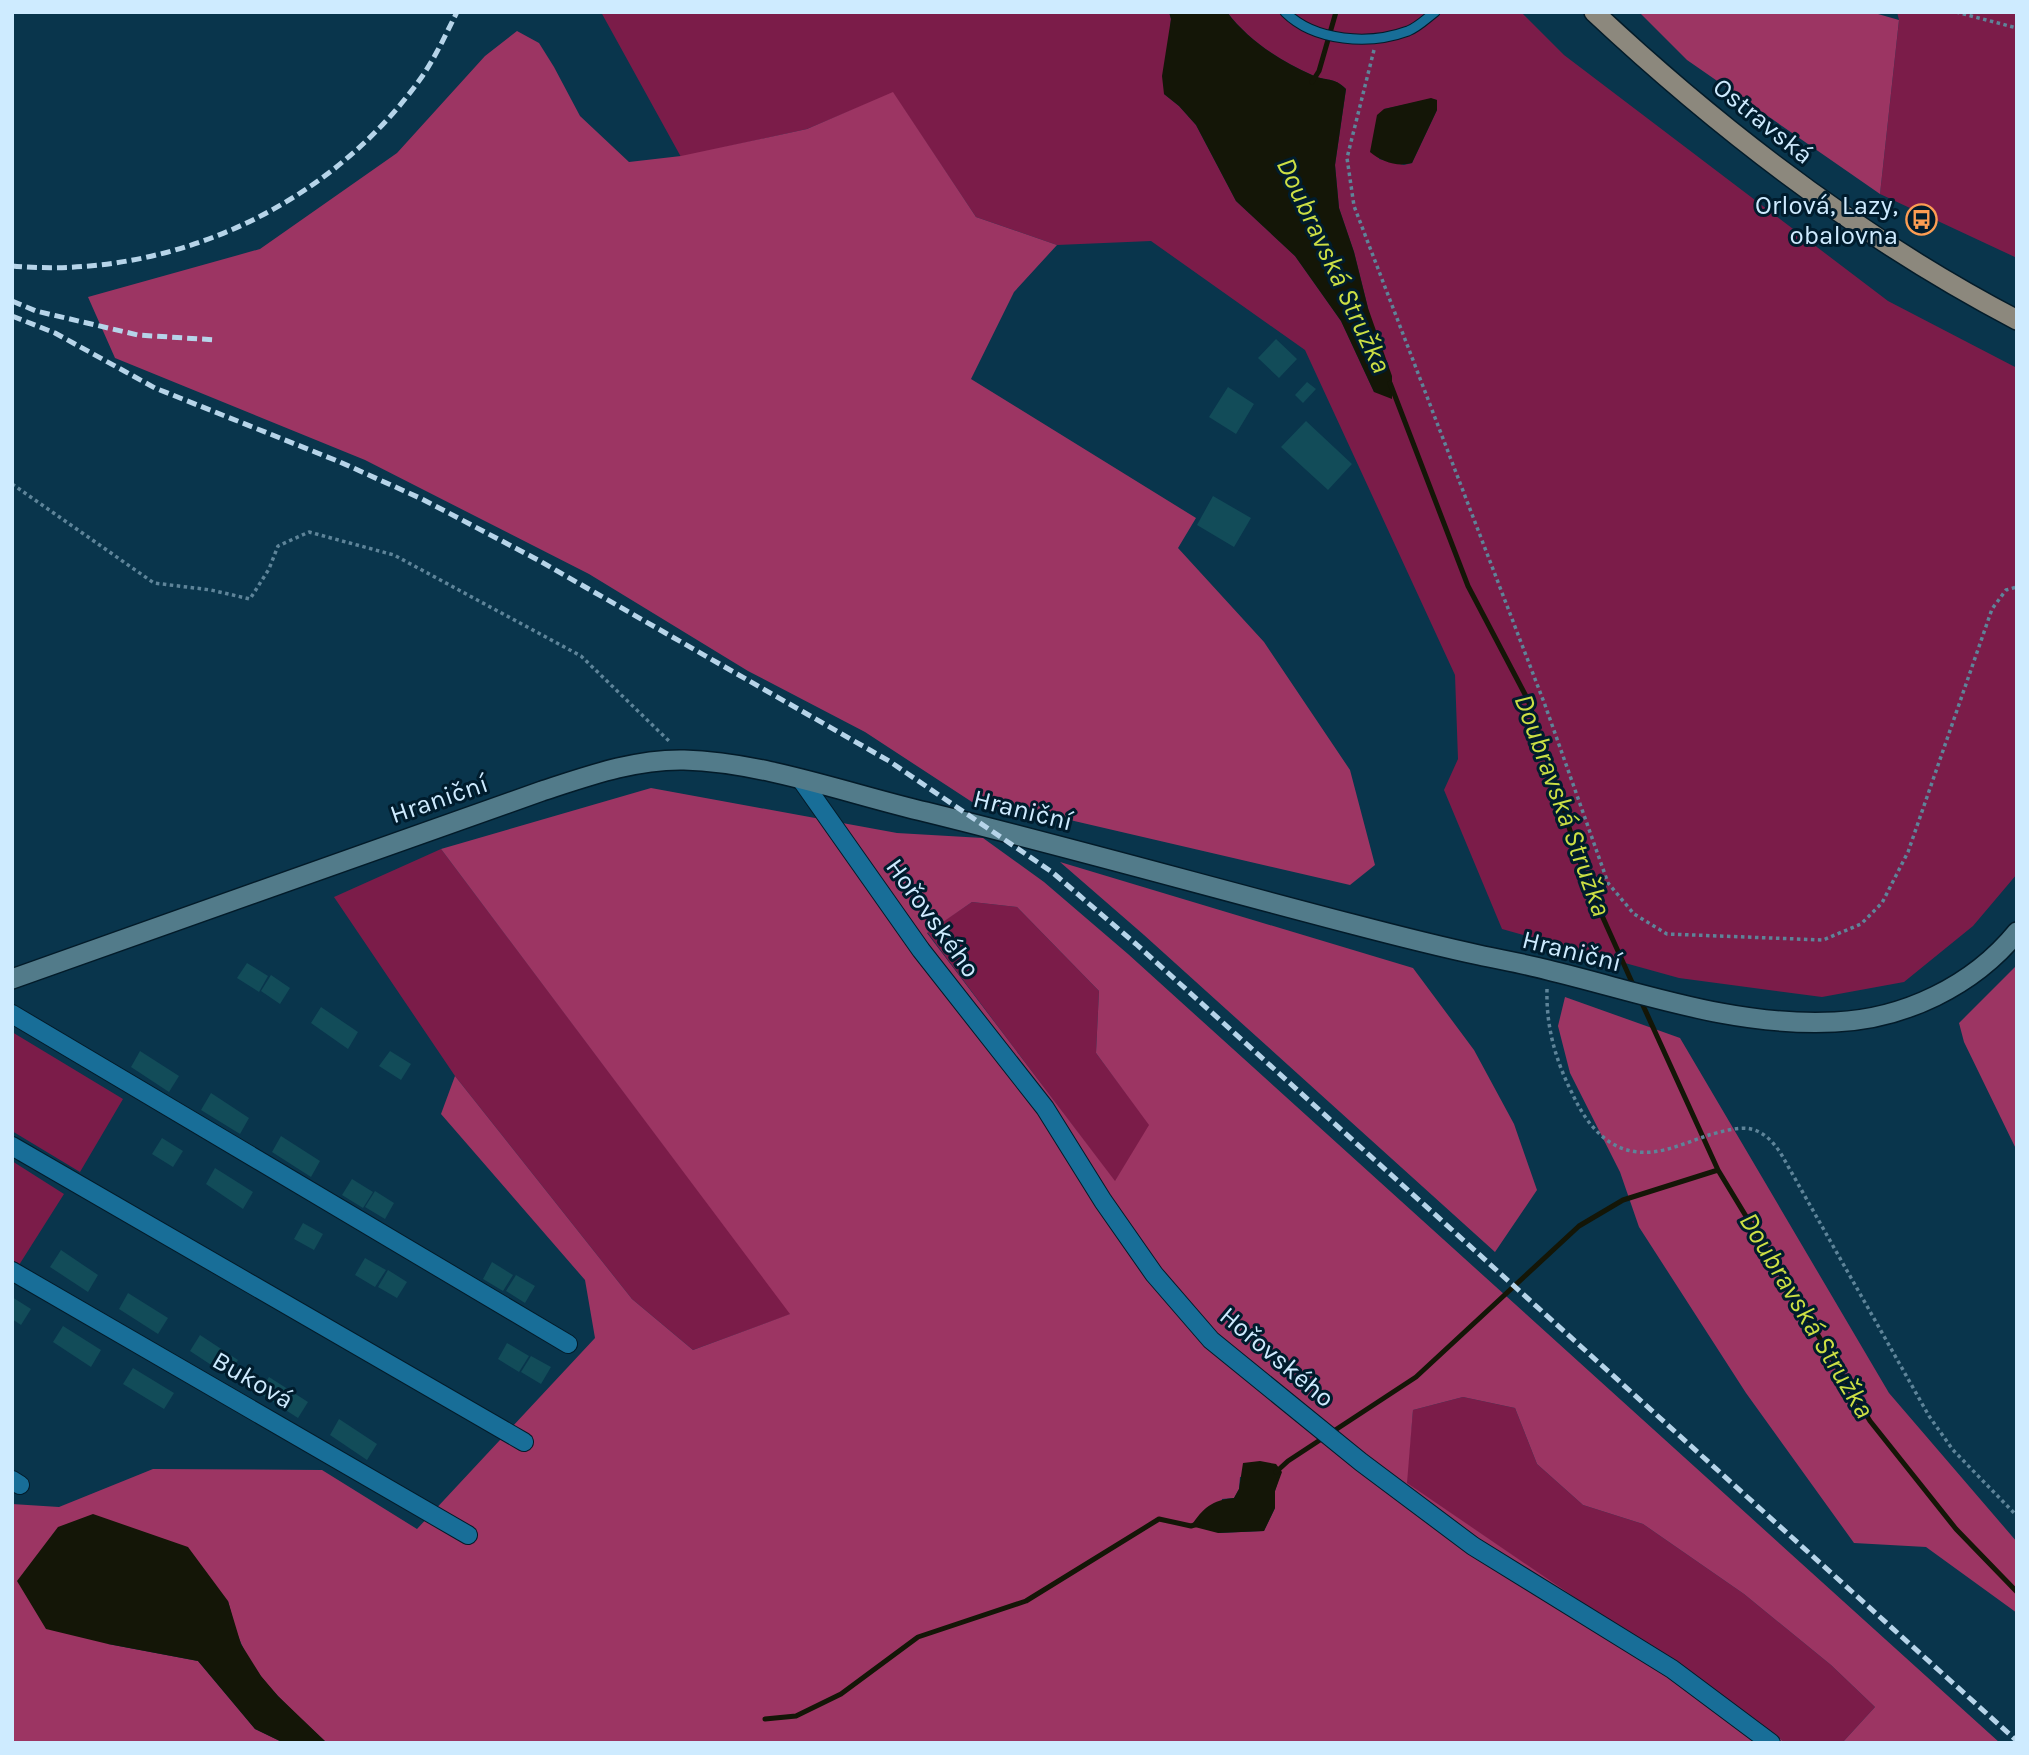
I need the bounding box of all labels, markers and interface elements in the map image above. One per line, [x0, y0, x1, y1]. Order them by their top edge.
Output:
street label: Ostravská [1707, 71, 1819, 171]
water label: Doubravská Stružka [1270, 152, 1398, 378]
place label: Orlová, Lazy, obalovna [1755, 190, 1898, 251]
bus stop icon: Orlová, Lazy, obalovna [1904, 203, 1938, 237]
water label: Doubravská Stružka [1507, 689, 1619, 921]
street label: Hraniční [386, 768, 492, 830]
street label: Hraniční [970, 783, 1076, 837]
street label: Hořovského [879, 852, 987, 984]
street label: Hraniční [1519, 924, 1625, 978]
water label: Doubravská Stružka [1733, 1206, 1881, 1424]
street label: Hořovského [1213, 1300, 1341, 1414]
street label: Buková [207, 1345, 299, 1415]

